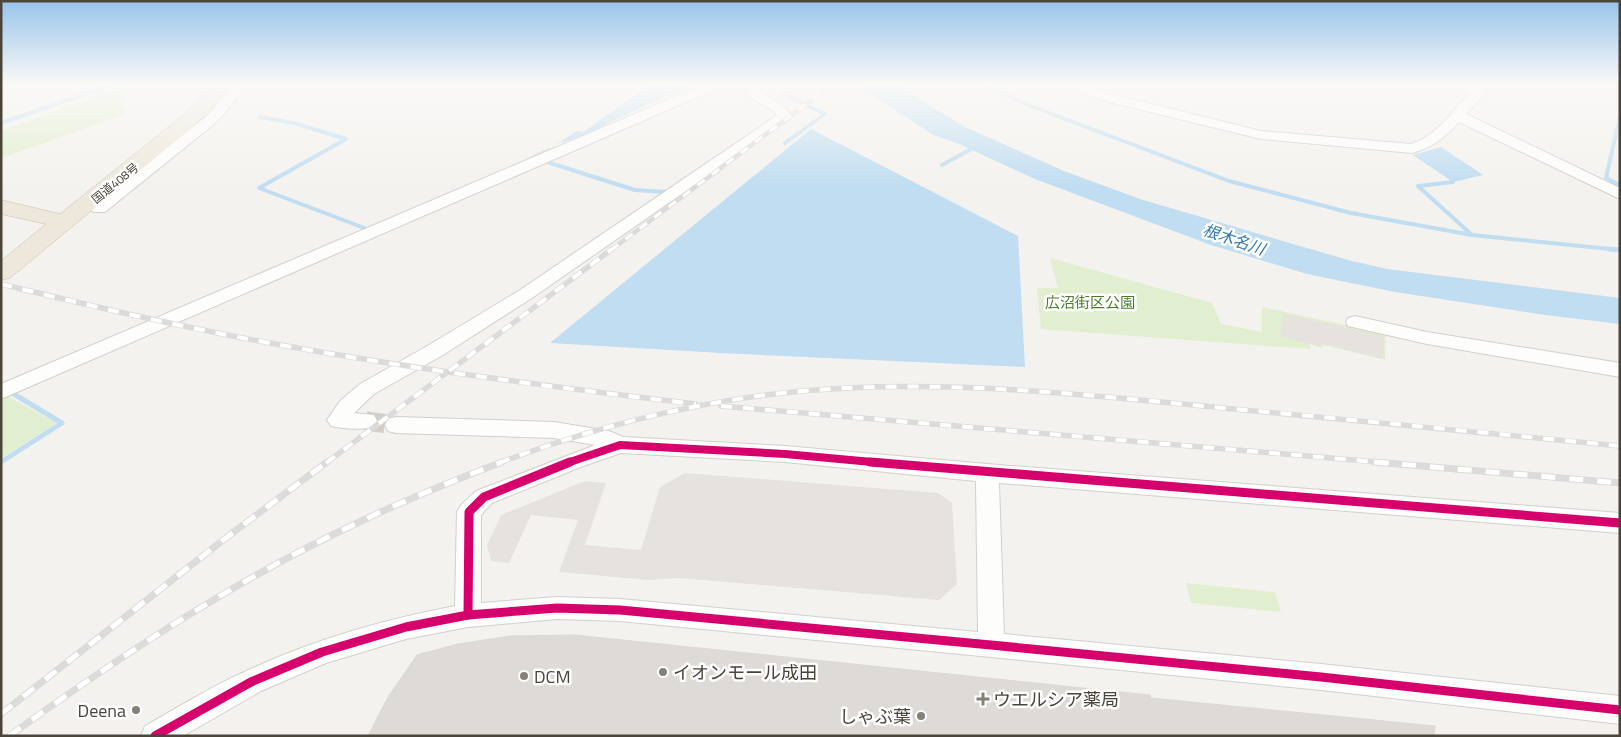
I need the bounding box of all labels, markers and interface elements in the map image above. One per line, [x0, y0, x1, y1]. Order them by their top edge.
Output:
street label: 国道408号 [87, 158, 143, 208]
water label: 根木名川 [1200, 217, 1270, 261]
park label: 広沼街区公園 [1045, 291, 1135, 314]
place label: イオンモール成田 [673, 659, 817, 686]
place label: DCM [534, 663, 571, 690]
marker: イオンモール成田 [657, 666, 669, 678]
marker: DCM [518, 670, 530, 682]
place label: ウエルシア薬局 [993, 686, 1119, 713]
marker: ウエルシア薬局 [977, 693, 989, 705]
place label: Deena [78, 697, 126, 724]
place label: しゃぶ葉 [839, 703, 911, 730]
marker: Deena [130, 704, 142, 716]
marker: しゃぶ葉 [915, 710, 927, 722]

